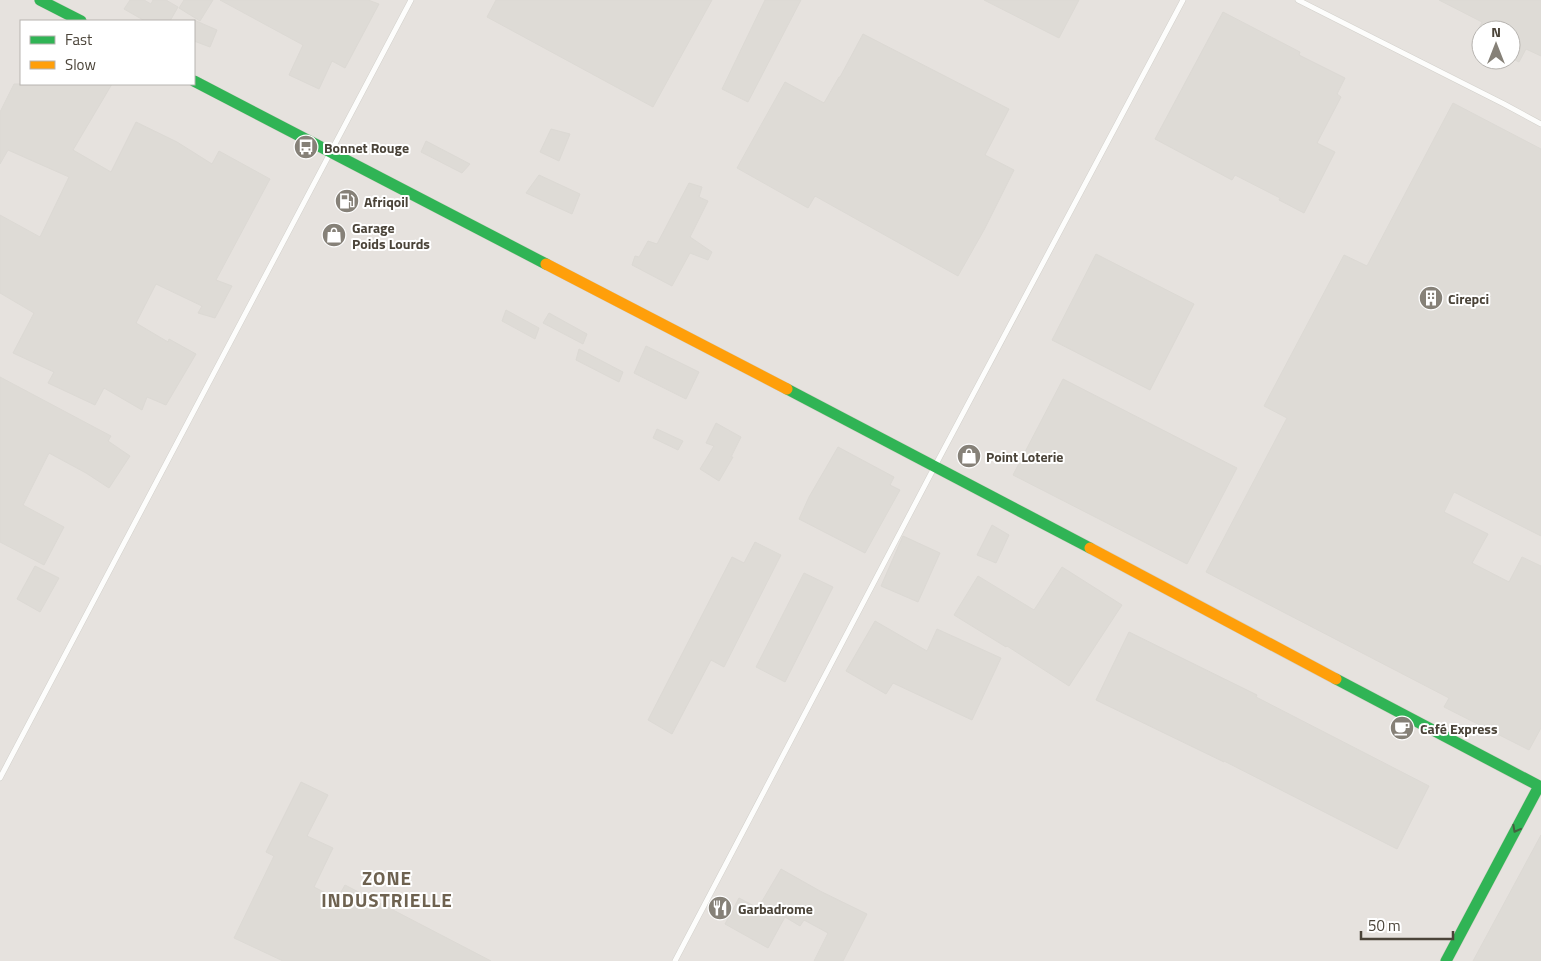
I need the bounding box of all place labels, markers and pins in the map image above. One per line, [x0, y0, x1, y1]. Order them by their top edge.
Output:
bus stop icon: Bonnet Rouge [293, 134, 319, 160]
place label: Bonnet Rouge [324, 137, 409, 158]
fuel station icon: Afriqoil [334, 188, 360, 214]
place label: Afriqoil [364, 191, 409, 212]
place label: Garage Poids Lourds [352, 217, 430, 254]
shop icon: Garage Poids Lourds [321, 222, 347, 248]
building icon: Cirepci [1418, 285, 1444, 311]
place label: Cirepci [1448, 288, 1489, 309]
shop icon: Point Loterie [956, 443, 982, 469]
place label: Point Loterie [986, 446, 1063, 467]
cafe icon: Café Express [1389, 715, 1415, 741]
place label: Café Express [1420, 718, 1498, 739]
restaurant icon: Garbadrome [707, 895, 733, 921]
place label: Garbadrome [738, 898, 813, 919]

